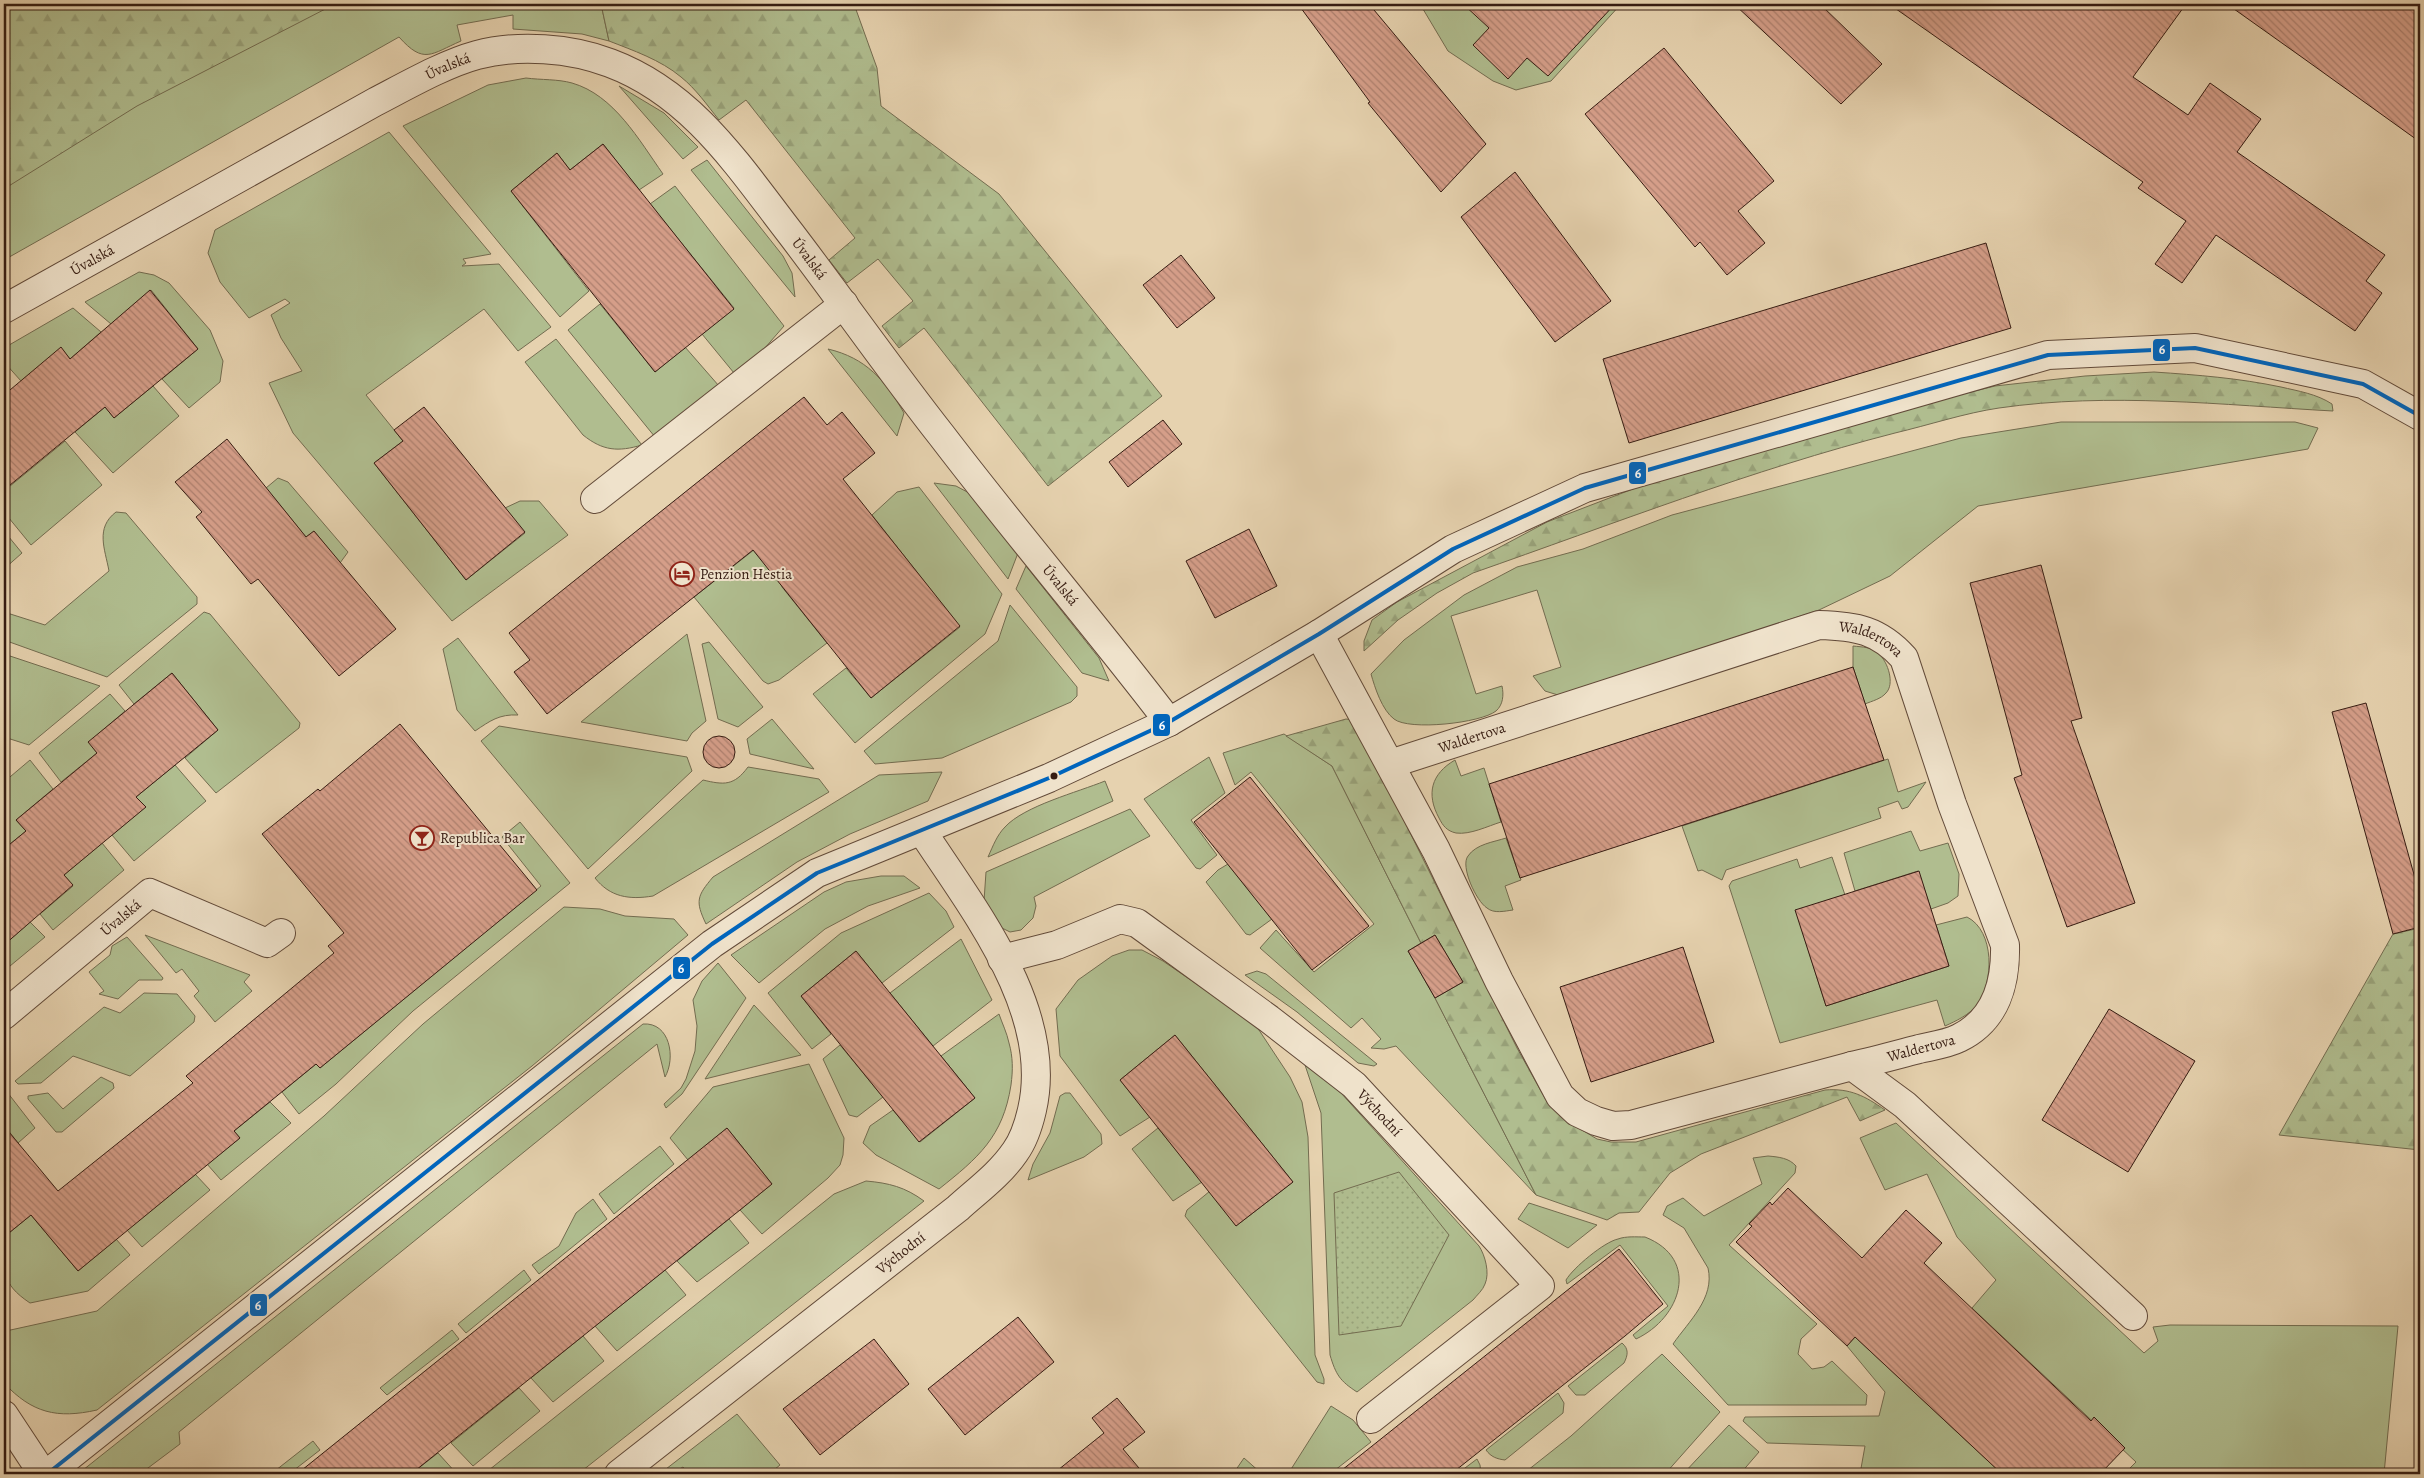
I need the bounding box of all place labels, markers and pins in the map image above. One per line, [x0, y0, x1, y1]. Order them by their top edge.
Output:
hotel icon: Penzion Hestia [669, 561, 695, 587]
place label: Penzion Hestia [700, 564, 792, 584]
unlabelled marker [1049, 771, 1059, 781]
bar icon: Republica Bar [409, 825, 435, 851]
place label: Republica Bar [440, 828, 525, 848]

